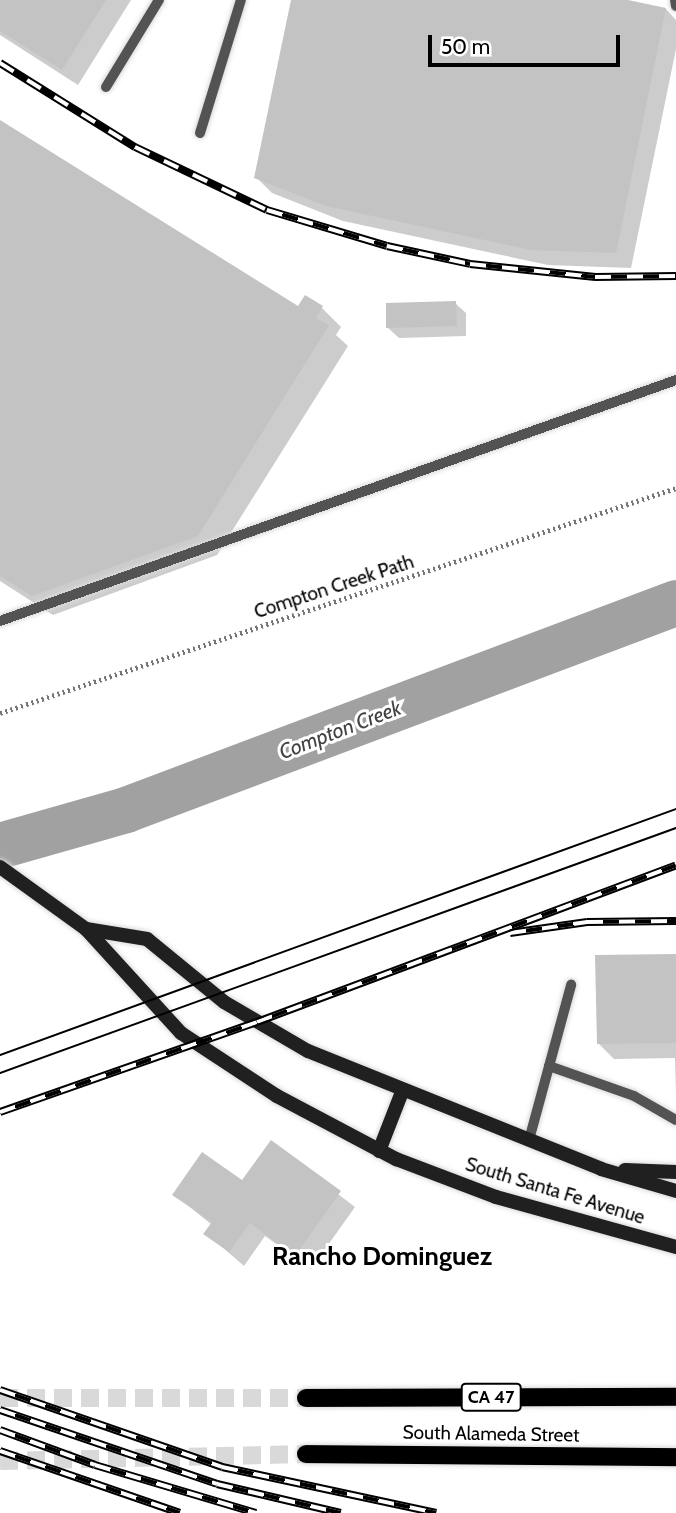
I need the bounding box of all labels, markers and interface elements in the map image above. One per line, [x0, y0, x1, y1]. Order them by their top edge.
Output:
scale bar [431, 21, 624, 65]
text: 50 m [441, 34, 490, 59]
street label: Compton Creek Path [251, 550, 417, 624]
water label: Compton Creek [275, 695, 405, 765]
street label: South Santa Fe Avenue [463, 1153, 647, 1229]
district label: Rancho Dominguez [272, 1241, 492, 1273]
road number: CA 47 [460, 1382, 522, 1412]
street label: South Alameda Street [402, 1421, 580, 1447]

